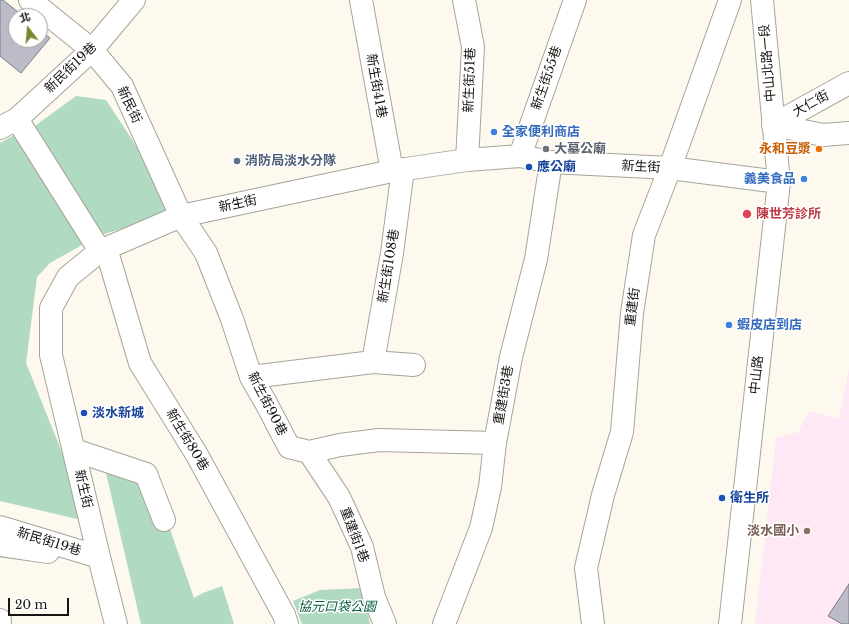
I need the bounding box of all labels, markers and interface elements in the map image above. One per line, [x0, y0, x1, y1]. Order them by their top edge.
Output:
north arrow [8, 8, 48, 48]
text: 北 [18, 9, 32, 26]
street label: 中山北路一段 [757, 23, 779, 103]
street label: 新民街19巷 [42, 39, 100, 97]
street label: 新生街55巷 [529, 44, 565, 112]
street label: 新生街51巷 [461, 47, 479, 113]
street label: 新生街41巷 [363, 52, 389, 120]
street label: 新民街 [113, 84, 145, 126]
street label: 大仁街 [790, 88, 832, 120]
place label: 全家便利商店 [502, 124, 580, 140]
marker: 全家便利商店 [489, 127, 499, 137]
place label: 大墓公廟 [554, 141, 606, 157]
place label: 永和豆漿 [759, 141, 811, 157]
marker: 大墓公廟 [541, 144, 551, 154]
marker: 永和豆漿 [814, 144, 824, 154]
place label: 消防局淡水分隊 [245, 153, 336, 169]
marker: 消防局淡水分隊 [232, 156, 242, 166]
street label: 新生街 [621, 158, 661, 176]
place label: 應公廟 [537, 159, 576, 175]
marker: 應公廟 [524, 162, 534, 172]
place label: 義美食品 [744, 171, 796, 187]
marker: 義美食品 [799, 174, 809, 184]
street label: 新生街 [217, 192, 259, 216]
place label: 陳世芳診所 [756, 206, 821, 222]
marker: 陳世芳診所 [741, 208, 753, 220]
street label: 新生街108巷 [375, 228, 403, 304]
street label: 重建街 [623, 287, 643, 327]
place label: 蝦皮店到店 [737, 317, 802, 333]
marker: 蝦皮店到店 [724, 320, 734, 330]
street label: 中山路 [747, 355, 767, 395]
street label: 重建街3巷 [491, 364, 517, 426]
street label: 新生街90巷 [244, 369, 290, 439]
place label: 淡水新城 [92, 405, 144, 421]
street label: 新生街80巷 [163, 406, 211, 474]
marker: 淡水新城 [79, 408, 89, 418]
street label: 新生街 [71, 468, 95, 510]
place label: 衛生所 [730, 490, 769, 506]
marker: 衛生所 [717, 493, 727, 503]
street label: 重建街1巷 [336, 505, 372, 565]
place label: 淡水國小 [747, 523, 799, 539]
street label: 新民街19巷 [15, 525, 83, 559]
marker: 淡水國小 [802, 526, 812, 536]
scale bar [10, 590, 71, 616]
text: 20 m [15, 597, 47, 612]
park label: 協元口袋公園 [298, 599, 376, 615]

